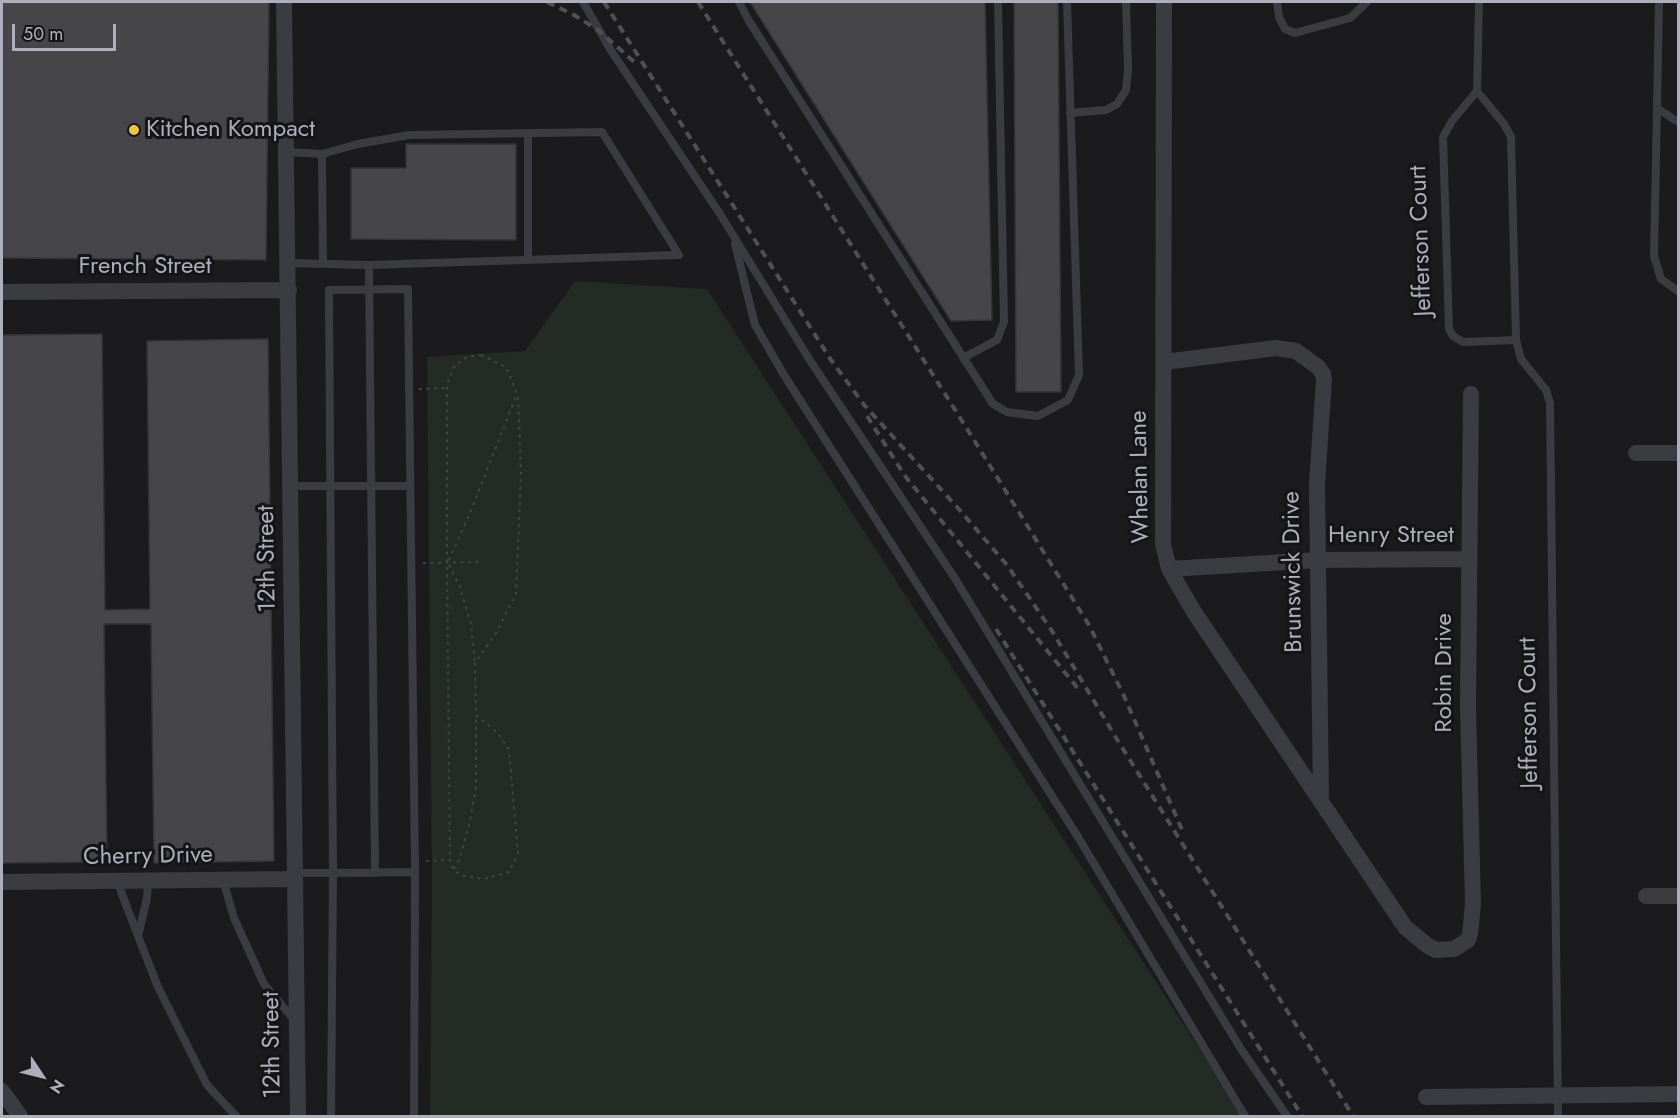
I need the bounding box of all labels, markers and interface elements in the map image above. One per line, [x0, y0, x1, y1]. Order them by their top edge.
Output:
scale bar [15, 12, 118, 50]
text: 50 m [23, 21, 63, 47]
place label: Kitchen Kompact [146, 116, 315, 144]
marker: Kitchen Kompact [127, 123, 141, 137]
street label: Jefferson Court [1405, 165, 1439, 317]
street label: French Street [79, 253, 211, 281]
street label: Whelan Lane [1125, 410, 1157, 544]
street label: Brunswick Drive [1278, 491, 1310, 653]
street label: 12th Street [253, 505, 283, 613]
street label: Henry Street [1328, 522, 1454, 550]
street label: Robin Drive [1431, 613, 1459, 733]
street label: Jefferson Court [1514, 637, 1546, 789]
street label: Cherry Drive [83, 841, 213, 873]
street label: 12th Street [258, 991, 288, 1099]
north arrow [12, 1046, 72, 1106]
text: N [44, 1075, 70, 1098]

